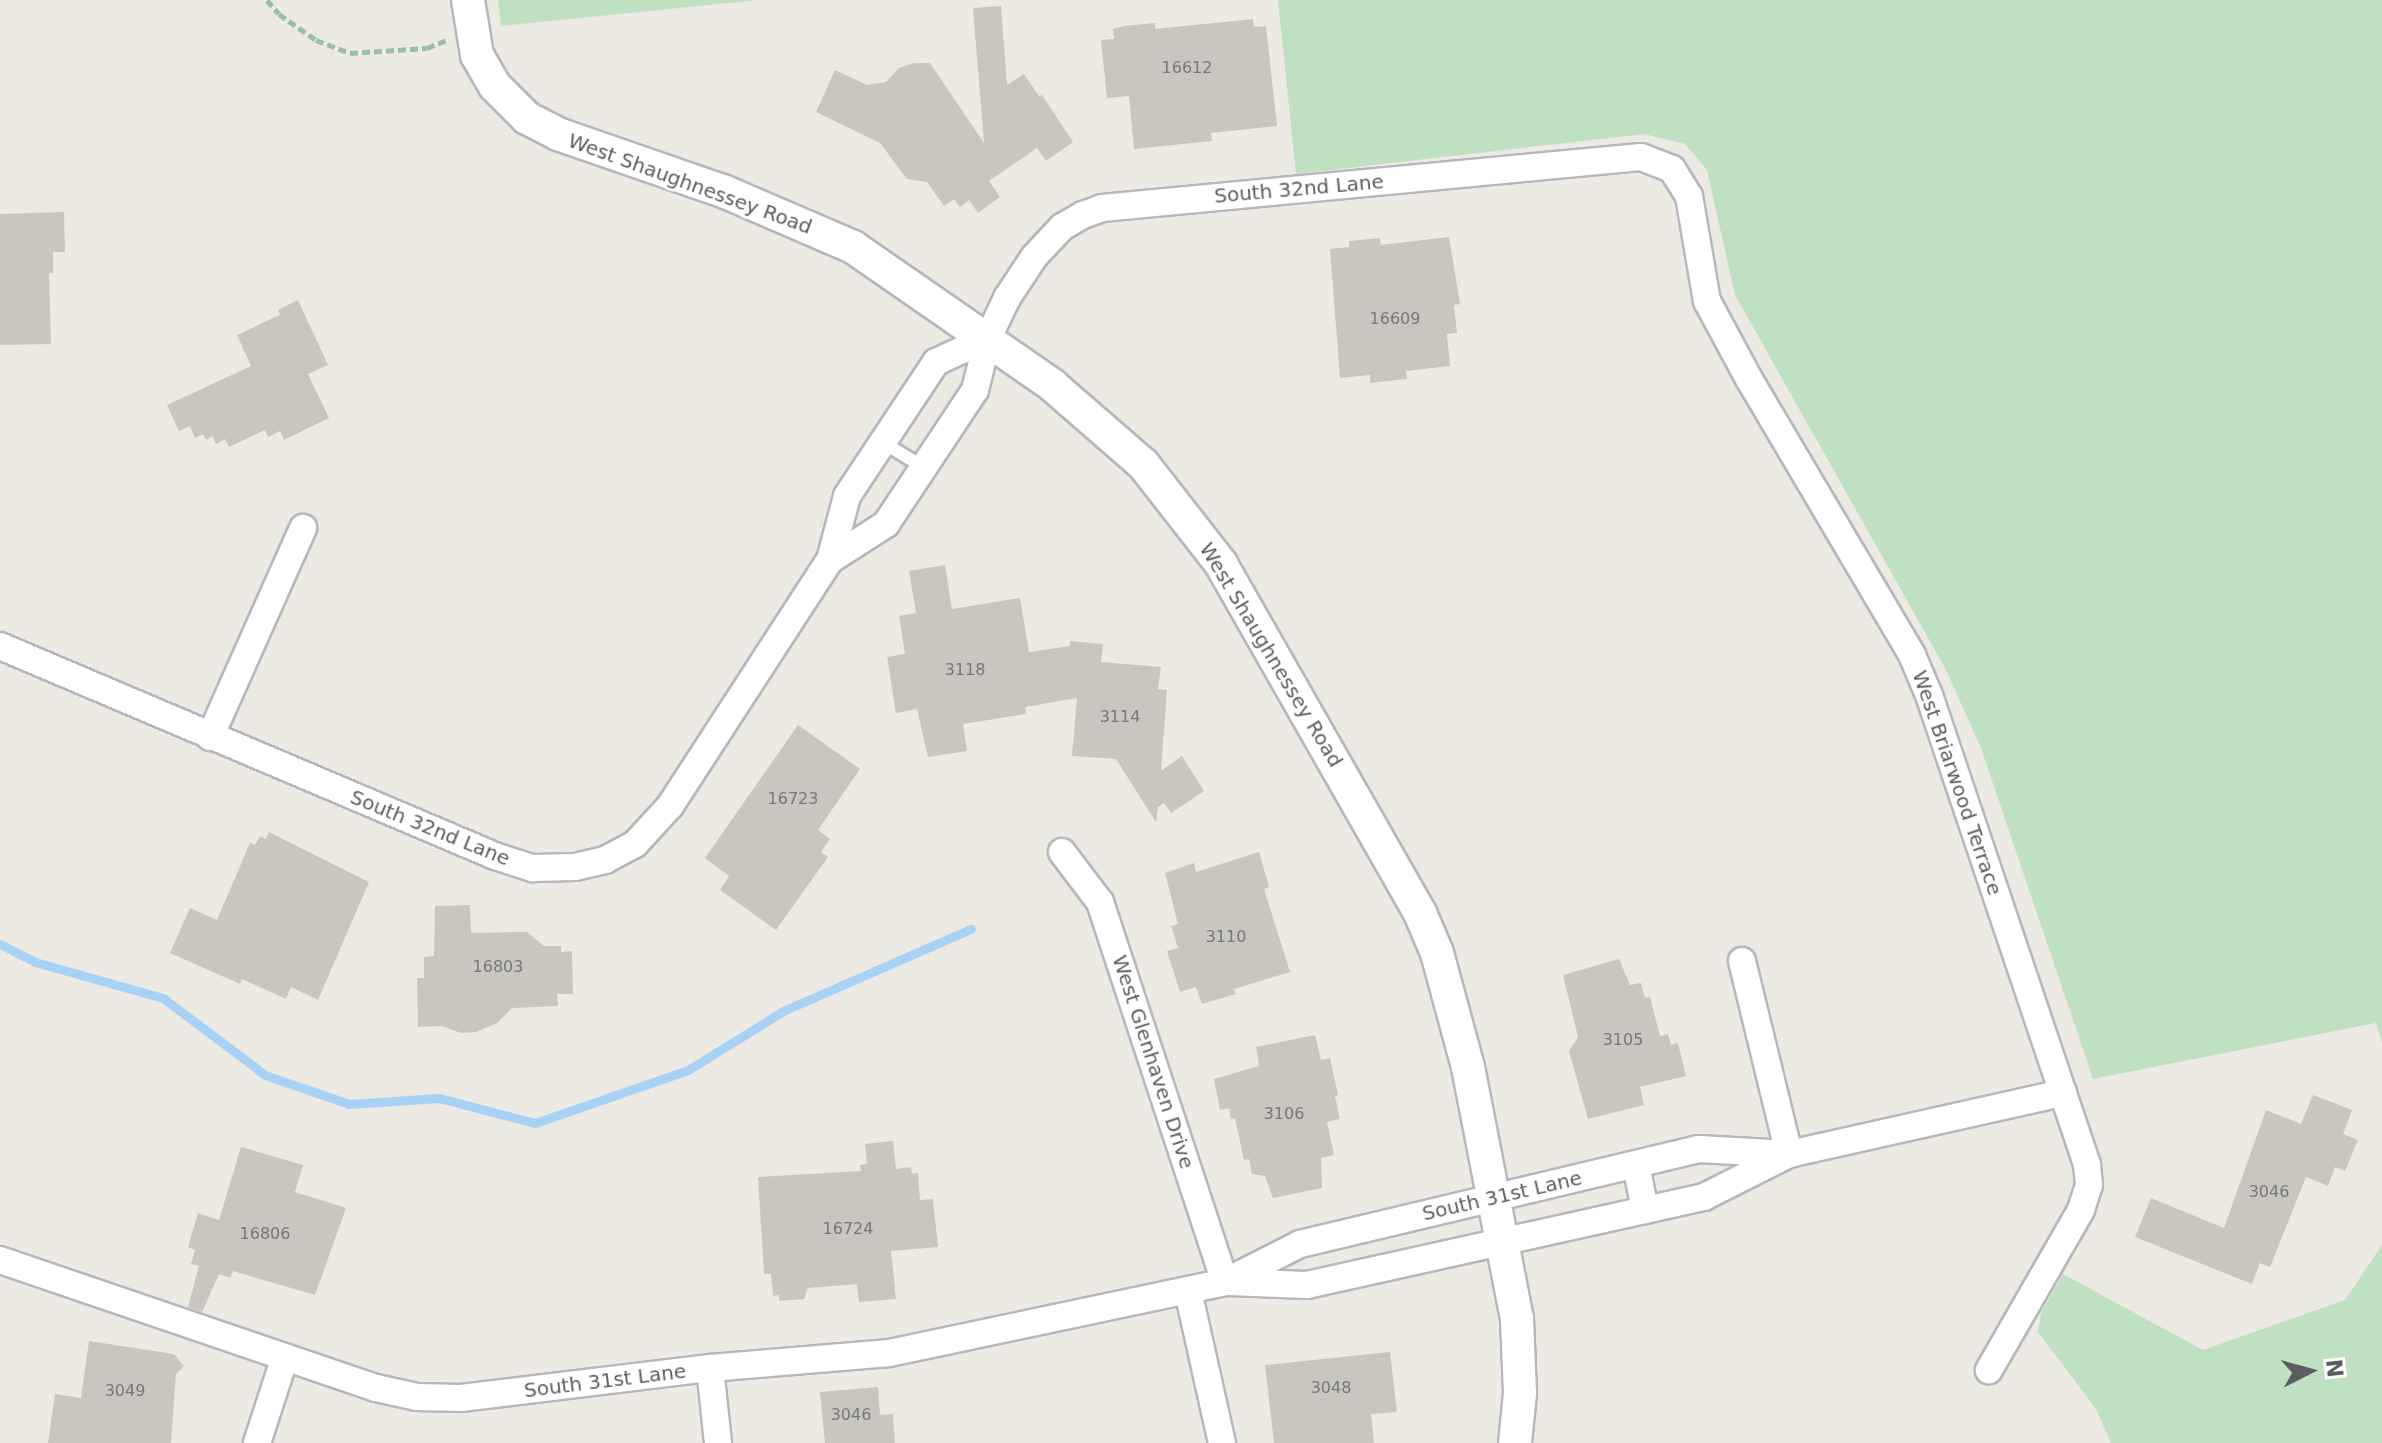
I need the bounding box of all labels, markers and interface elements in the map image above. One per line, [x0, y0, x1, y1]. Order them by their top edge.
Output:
house number: 16612 [1162, 58, 1212, 78]
street label: West Shaughnessey Road [565, 129, 815, 239]
street label: South 32nd Lane [1213, 170, 1385, 208]
house number: 16609 [1370, 309, 1420, 329]
street label: West Shaughnessey Road [1194, 538, 1348, 772]
house number: 3118 [945, 660, 985, 680]
street label: West Briarwood Terrace [1907, 667, 2007, 899]
house number: 3114 [1100, 707, 1140, 727]
street label: South 32nd Lane [347, 785, 513, 871]
house number: 16723 [768, 789, 818, 809]
house number: 3110 [1206, 927, 1246, 947]
street label: West Glenhaven Drive [1107, 952, 1199, 1172]
house number: 16803 [473, 957, 523, 977]
house number: 3105 [1603, 1030, 1643, 1050]
house number: 3106 [1264, 1104, 1304, 1124]
street label: South 31st Lane [1420, 1166, 1584, 1226]
house number: 3046 [2249, 1182, 2289, 1202]
house number: 16724 [823, 1219, 873, 1239]
house number: 16806 [240, 1224, 290, 1244]
north arrow [2270, 1331, 2350, 1411]
text: N [2321, 1358, 2348, 1379]
street label: South 31st Lane [523, 1359, 687, 1403]
house number: 3048 [1311, 1378, 1351, 1398]
house number: 3049 [105, 1381, 145, 1401]
house number: 3046 [831, 1405, 871, 1425]

